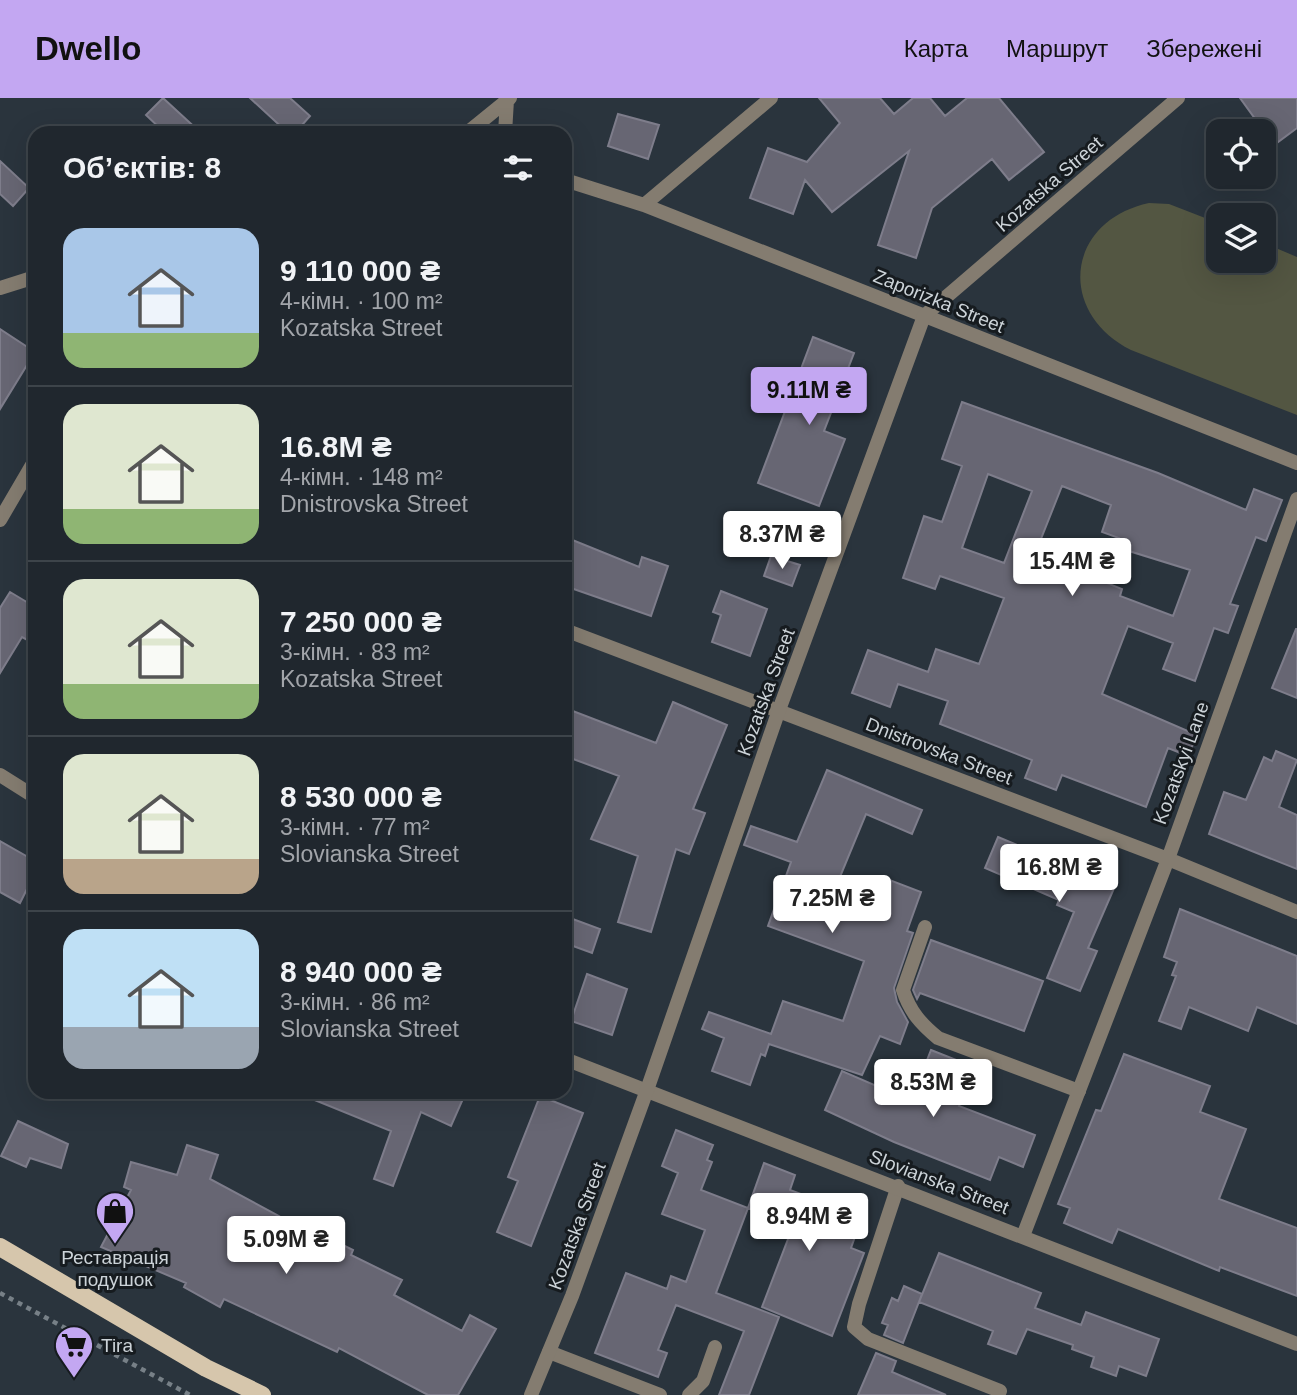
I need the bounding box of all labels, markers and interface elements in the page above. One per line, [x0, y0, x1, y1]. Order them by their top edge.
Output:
text: Dwello [35, 30, 141, 67]
text: Карта [904, 35, 968, 62]
text: Маршрут [1006, 35, 1108, 62]
text: Збережені [1146, 35, 1262, 62]
map controls [1206, 119, 1276, 273]
button: locate [1206, 119, 1276, 189]
street label: Kozatska Street [991, 132, 1107, 236]
icon: filters [499, 149, 537, 187]
text: Об’єктів: 8 [63, 151, 221, 184]
button: layers [1206, 203, 1276, 273]
text: 9 110 000 ₴ [280, 254, 440, 287]
icon: home [119, 256, 203, 340]
street label: Zaporizka Street [870, 265, 1008, 337]
text: 4-кімн. · 100 m² [280, 288, 443, 314]
text: Kozatska Street [280, 315, 442, 341]
pin: 9.11M ₴ [744, 368, 874, 427]
text: 9.11M ₴ [767, 377, 851, 403]
text: 16.8M ₴ [280, 430, 392, 463]
icon: home [119, 432, 203, 516]
text: 4-кімн. · 148 m² [280, 464, 443, 490]
text: Dnistrovska Street [280, 491, 468, 517]
pin: 8.37M ₴ [717, 512, 847, 571]
text: 8.37M ₴ [739, 521, 825, 547]
pin: 15.4M ₴ [1007, 538, 1137, 598]
text: 15.4M ₴ [1029, 548, 1115, 574]
text: 7 250 000 ₴ [280, 605, 442, 638]
icon: home [119, 607, 203, 691]
street label: Kozatska Street [733, 625, 799, 759]
text: 3-кімн. · 83 m² [280, 639, 430, 665]
text: Kozatska Street [280, 666, 442, 692]
street label: Kozatskyi Lane [1149, 699, 1213, 827]
street label: Dnistrovska Street [863, 713, 1016, 789]
text: 8 530 000 ₴ [280, 780, 442, 813]
icon: home [119, 782, 203, 866]
text: 3-кімн. · 77 m² [280, 814, 430, 840]
text: Slovianska Street [280, 841, 459, 867]
pin: 16.8M ₴ [994, 844, 1124, 904]
text: 16.8M ₴ [1016, 854, 1102, 880]
pin: 7.25M ₴ [767, 876, 897, 935]
text: 7.25M ₴ [789, 885, 875, 911]
text: 8 940 000 ₴ [280, 955, 442, 988]
icon: home [119, 957, 203, 1041]
text: 3-кімн. · 86 m² [280, 989, 430, 1015]
text: Slovianska Street [280, 1016, 459, 1042]
pin: 8.53M ₴ [868, 1060, 998, 1119]
text: 8.53M ₴ [890, 1069, 976, 1095]
street label: Slovianska Street [866, 1146, 1012, 1219]
street label: Kozatska Street [544, 1159, 610, 1293]
shop icon: Реставрація подушок [94, 1190, 136, 1245]
pin: 8.94M ₴ [744, 1194, 874, 1253]
text: 8.94M ₴ [766, 1203, 852, 1229]
pin: 5.09M ₴ [221, 1216, 351, 1276]
text: 5.09M ₴ [243, 1226, 329, 1252]
place label: Реставрація подушок [61, 1247, 169, 1290]
supermarket icon: Tira [53, 1324, 95, 1379]
place label: Tira [101, 1335, 133, 1356]

